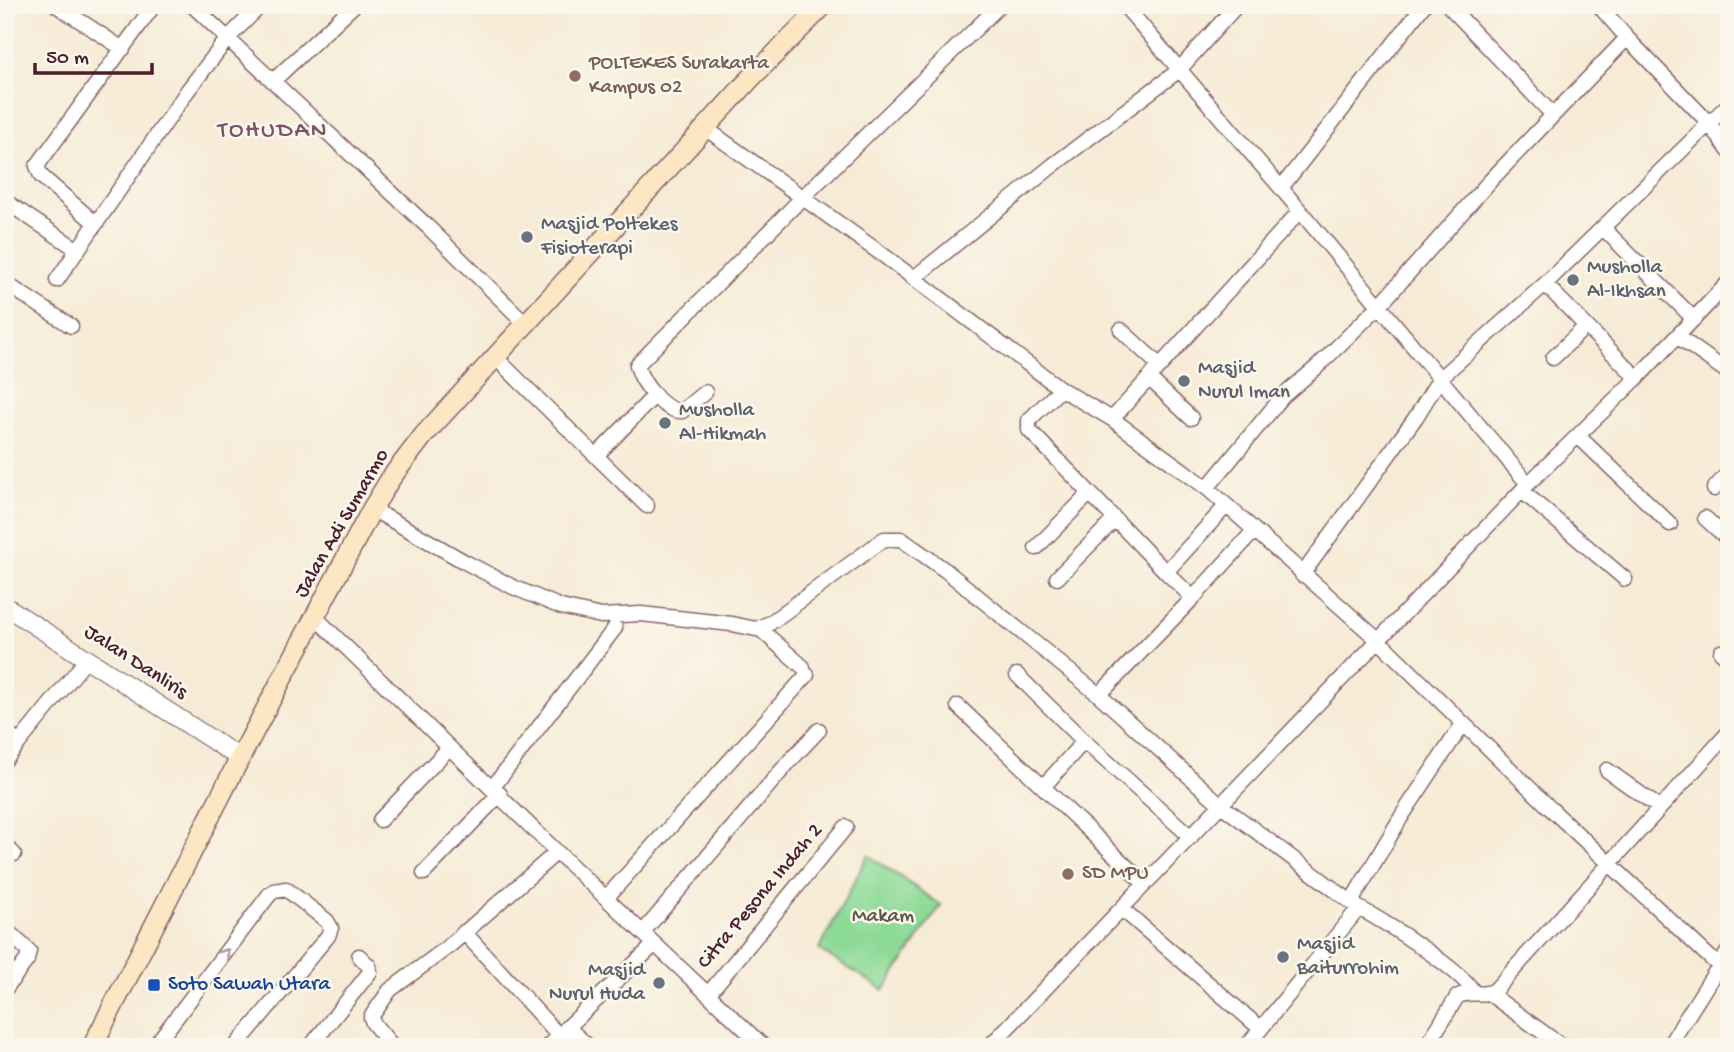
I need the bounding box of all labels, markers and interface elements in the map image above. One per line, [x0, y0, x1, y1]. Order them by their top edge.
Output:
scale bar [35, 32, 152, 76]
text: 50 m [46, 47, 89, 72]
place label: POLTEKES Surakarta Kampus 02 [588, 52, 770, 101]
marker: POLTEKES Surakarta Kampus 02 [567, 68, 583, 84]
district label: TOHUDAN [216, 117, 328, 146]
place label: Masjid Poltekes Fisioterapi [540, 213, 679, 262]
marker: Masjid Poltekes Fisioterapi [519, 229, 535, 245]
place label: Musholla Al-Ikhsan [1587, 256, 1666, 305]
marker: Musholla Al-Ikhsan [1565, 272, 1581, 288]
place label: Masjid Nurul Iman [1198, 357, 1290, 406]
marker: Masjid Nurul Iman [1176, 373, 1192, 389]
place label: Musholla Al-Hikmah [679, 399, 766, 448]
marker: Musholla Al-Hikmah [657, 415, 673, 431]
street label: Jalan Adi Sumarmo [290, 445, 396, 603]
street label: Jalan Danliris [79, 620, 192, 706]
street label: Citra Pesona Indah 2 [693, 819, 829, 975]
place label: SD MPU [1082, 862, 1149, 887]
marker: SD MPU [1060, 866, 1076, 882]
park label: Makam [852, 905, 914, 930]
place label: Masjid Baiturrohim [1296, 933, 1399, 982]
one-way arrow [217, 949, 229, 961]
marker: Masjid Baiturrohim [1275, 949, 1291, 965]
place label: Masjid Nurul Huda [549, 959, 647, 1008]
place label: Soto Sawah Utara [168, 973, 331, 998]
marker: Masjid Nurul Huda [651, 975, 667, 991]
marker: Soto Sawah Utara [146, 977, 162, 993]

